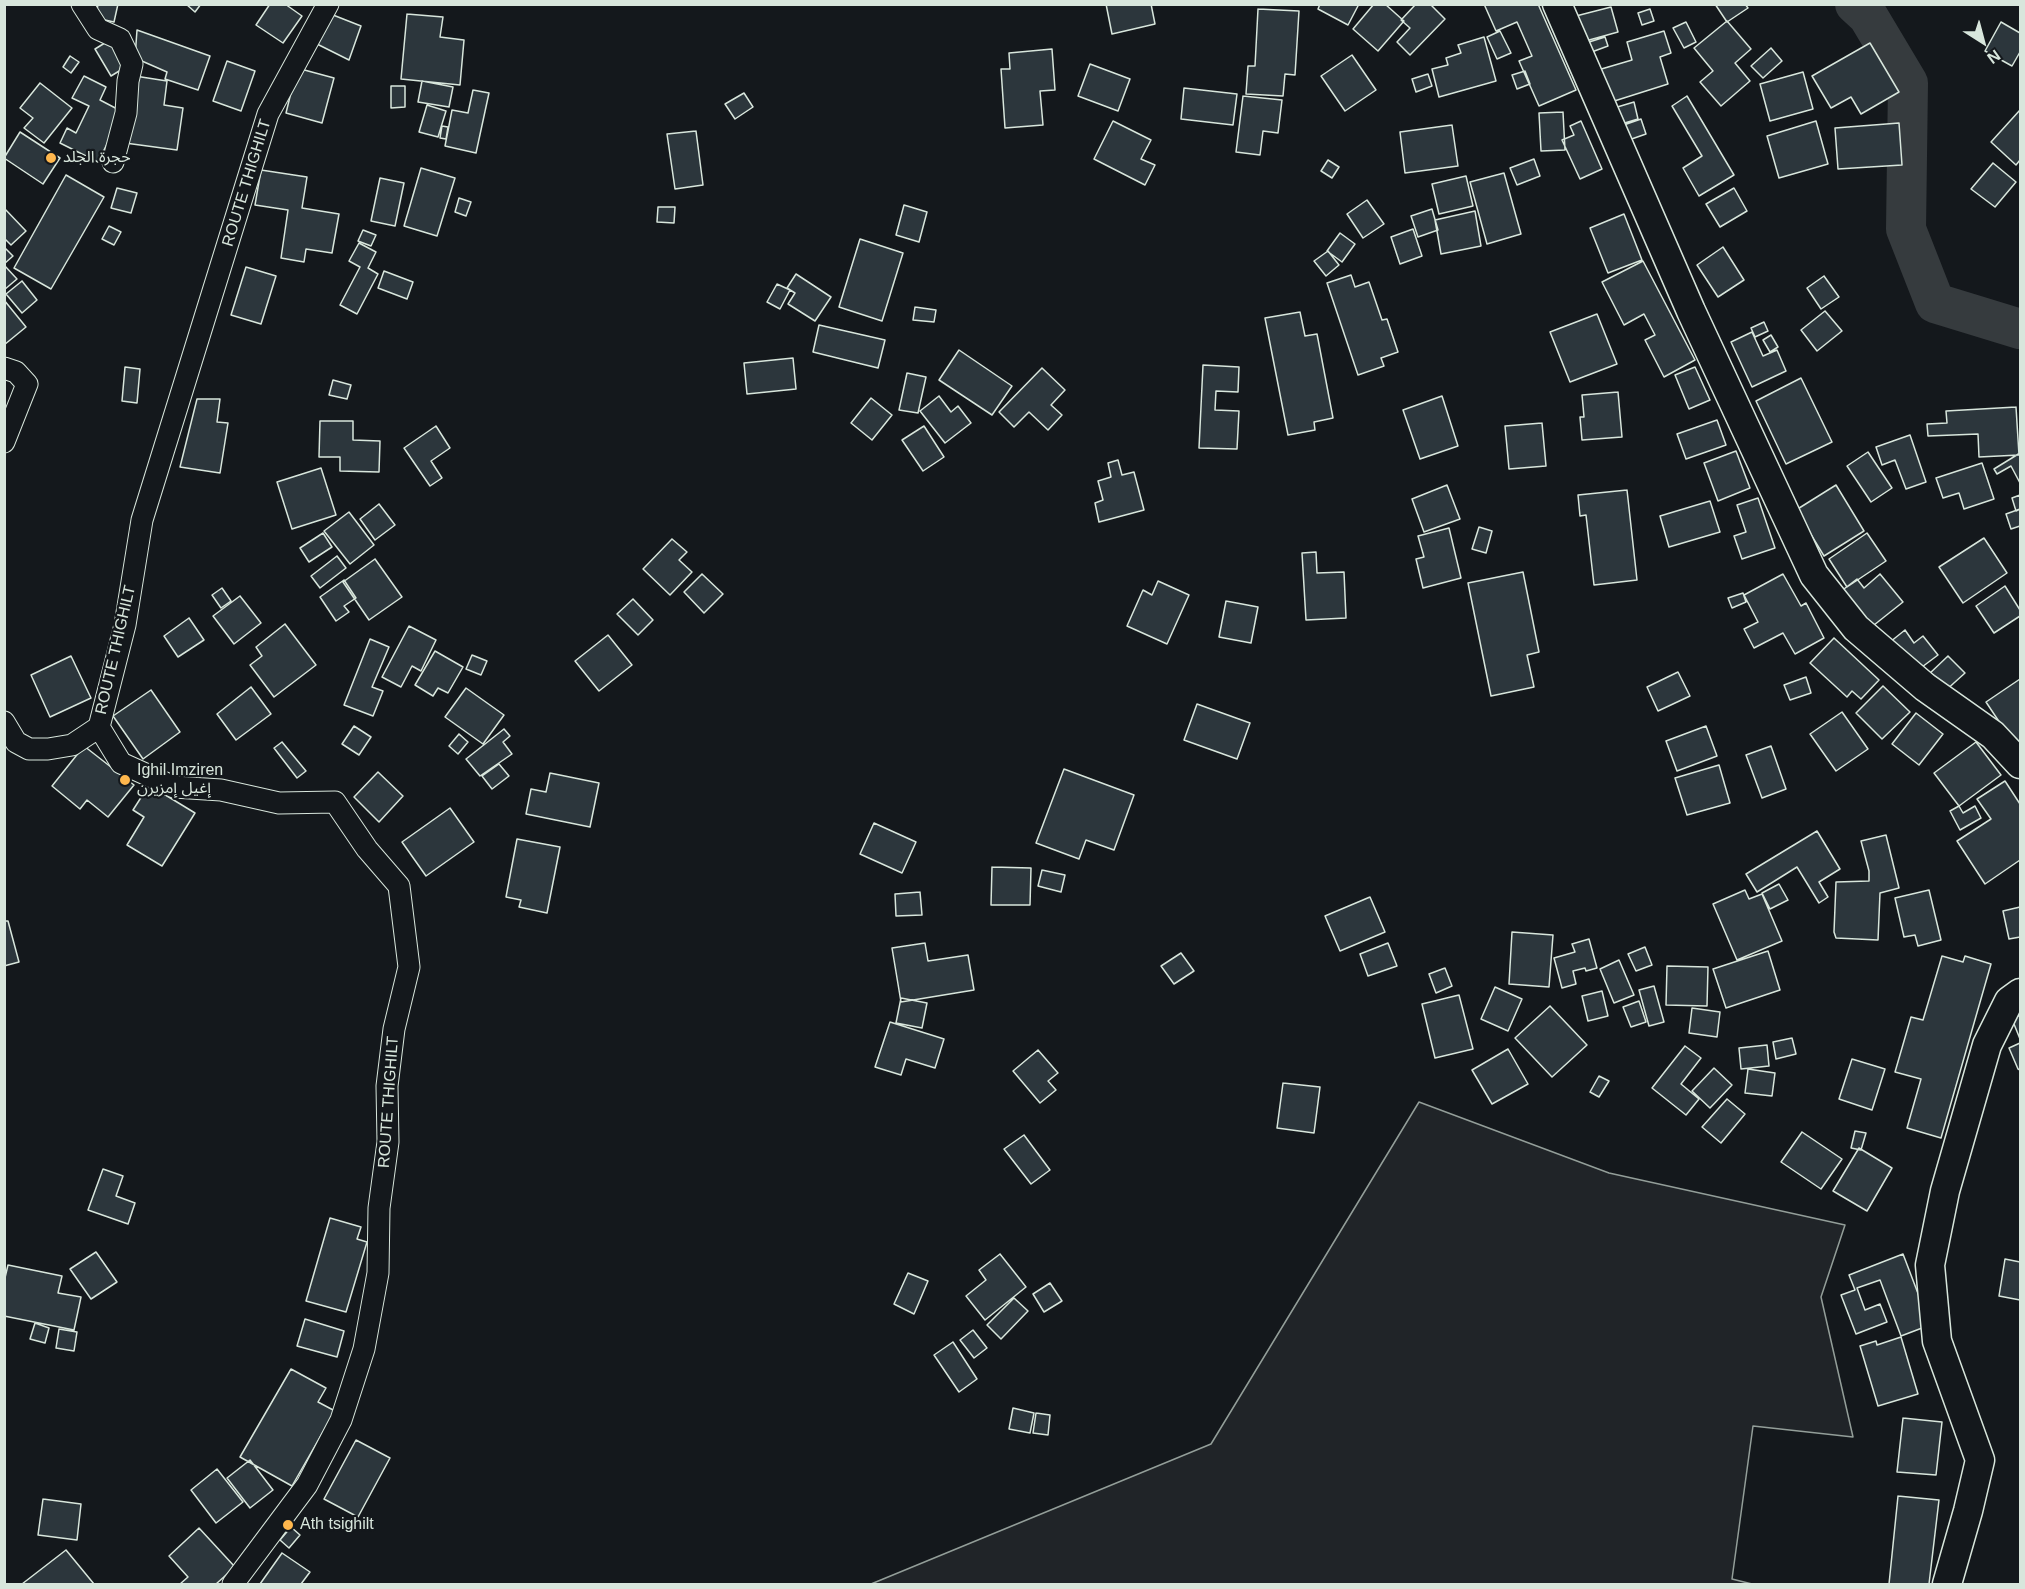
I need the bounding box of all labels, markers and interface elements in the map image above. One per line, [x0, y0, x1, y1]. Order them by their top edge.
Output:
north arrow [1953, 12, 2013, 72]
text: N [1984, 47, 2004, 67]
street label: ROUTE THIGHILT [219, 117, 275, 249]
place label: حجرة الجلد [63, 148, 131, 168]
marker: حجرة الجلد [44, 151, 58, 165]
street label: ROUTE THIGHILT [92, 583, 140, 717]
place label: Ighil Imziren إغيل إمزيرن [137, 761, 223, 799]
marker: Ighil Imziren إغيل إمزيرن [118, 773, 132, 787]
street label: ROUTE THIGHILT [375, 1035, 403, 1169]
place label: Ath tsighilt [300, 1515, 374, 1535]
marker: Ath tsighilt [281, 1518, 295, 1532]

